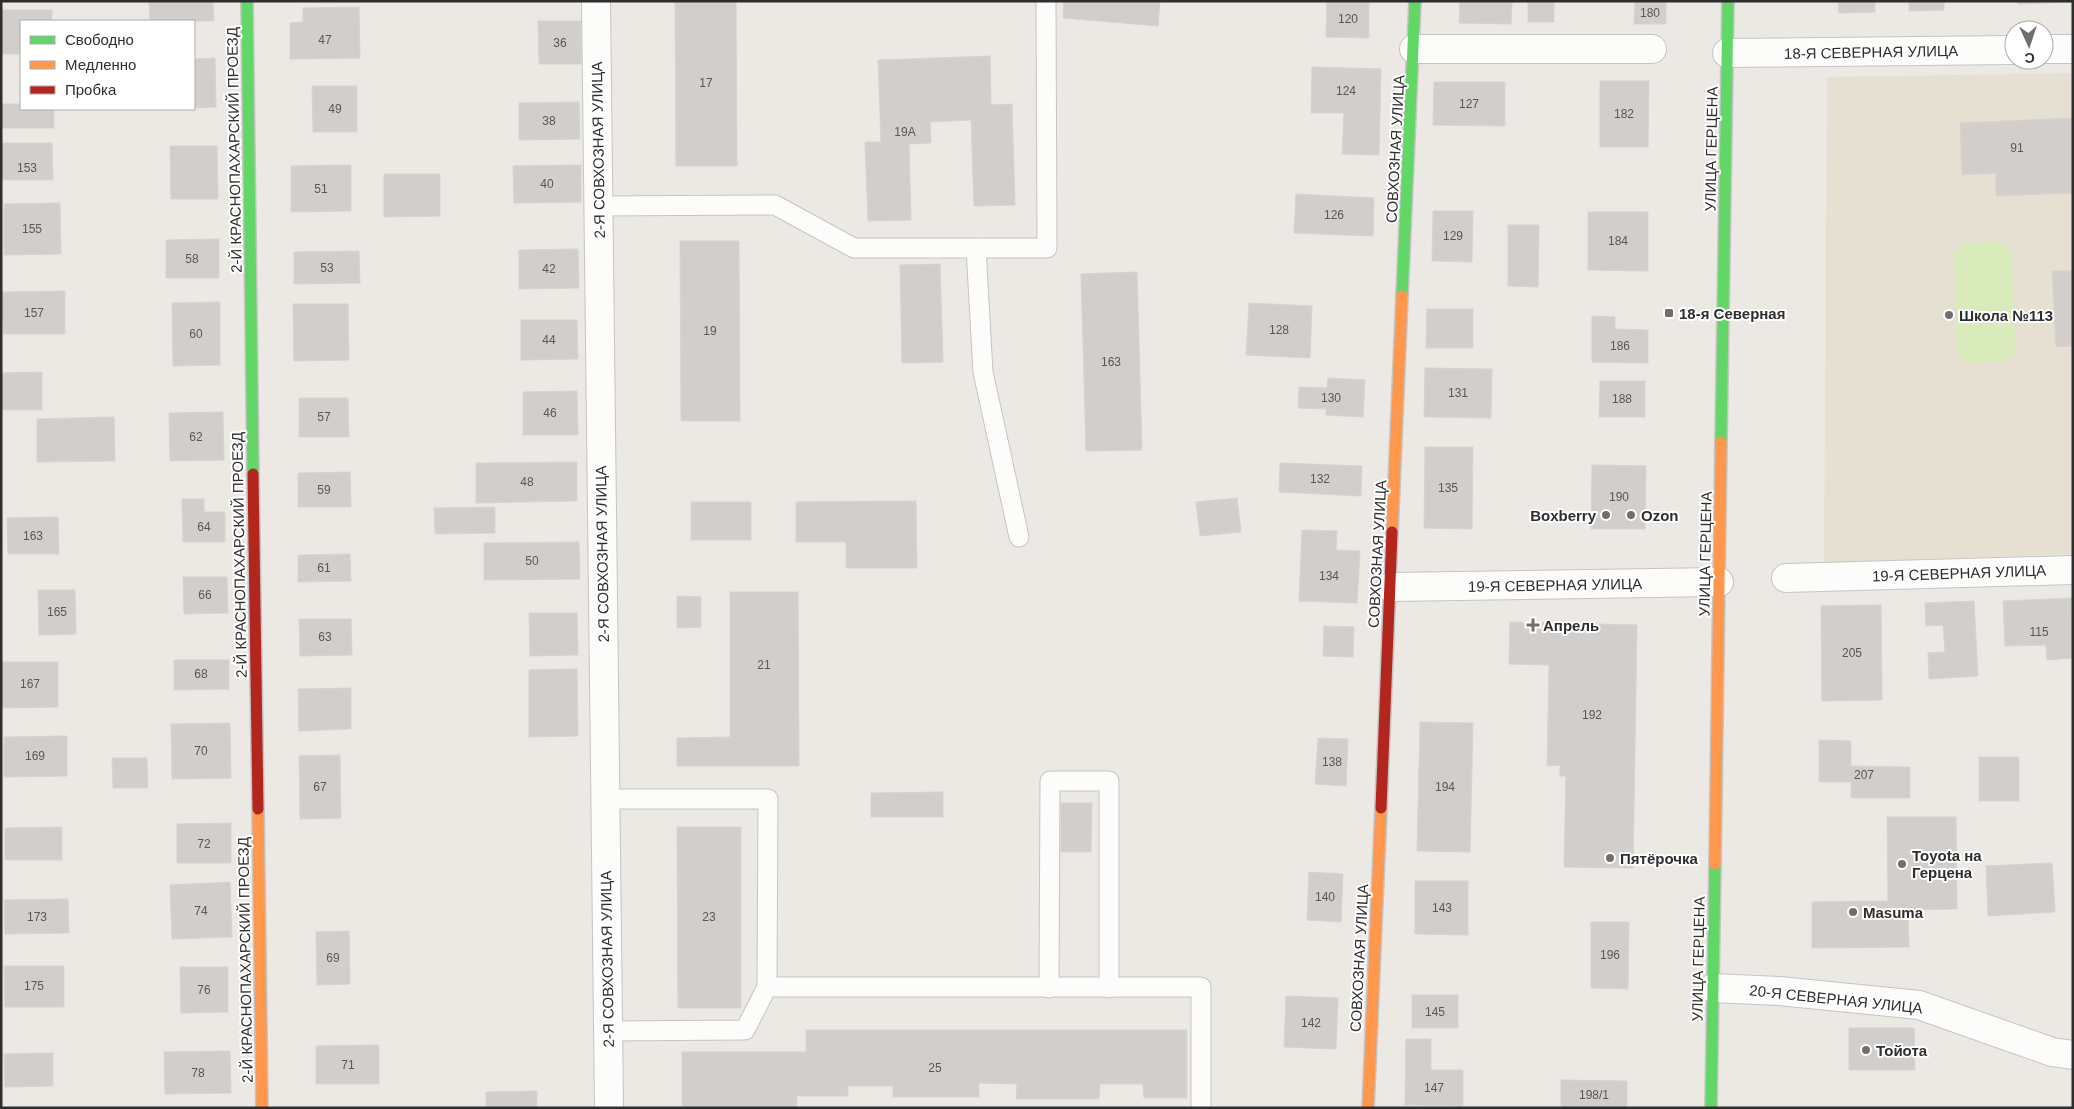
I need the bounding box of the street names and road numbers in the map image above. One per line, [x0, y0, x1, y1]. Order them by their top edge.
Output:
street label: 2-Й КРАСНОПАХАРСКИЙ ПРОЕЗД [223, 27, 245, 273]
street label: 18-Я СЕВЕРНАЯ УЛИЦА [1784, 42, 1958, 62]
street label: 2-Я СОВХОЗНАЯ УЛИЦА [588, 62, 608, 238]
street label: СОВХОЗНАЯ УЛИЦА [1383, 74, 1407, 224]
street label: УЛИЦА ГЕРЦЕНА [1701, 86, 1721, 212]
street label: 2-Й КРАСНОПАХАРСКИЙ ПРОЕЗД [228, 432, 250, 678]
street label: 2-Я СОВХОЗНАЯ УЛИЦА [592, 466, 612, 642]
street label: СОВХОЗНАЯ УЛИЦА [1365, 479, 1389, 629]
street label: УЛИЦА ГЕРЦЕНА [1695, 491, 1715, 617]
street label: 19-Я СЕВЕРНАЯ УЛИЦА [1872, 561, 2046, 585]
street label: 19-Я СЕВЕРНАЯ УЛИЦА [1468, 575, 1642, 595]
street label: 2-Й КРАСНОПАХАРСКИЙ ПРОЕЗД [234, 837, 256, 1083]
street label: 2-Я СОВХОЗНАЯ УЛИЦА [597, 871, 617, 1047]
street label: СОВХОЗНАЯ УЛИЦА [1347, 883, 1371, 1033]
street label: УЛИЦА ГЕРЦЕНА [1688, 896, 1708, 1022]
street label: 20-Я СЕВЕРНАЯ УЛИЦА [1749, 981, 1923, 1017]

